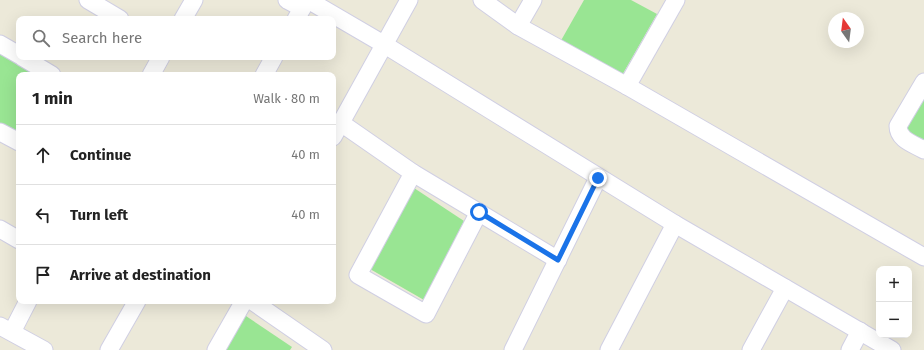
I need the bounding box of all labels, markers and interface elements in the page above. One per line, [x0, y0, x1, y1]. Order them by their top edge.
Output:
north arrow [828, 12, 864, 48]
search box [16, 16, 336, 60]
icon: search [30, 27, 52, 49]
text: Search here [62, 29, 142, 47]
text: 1 min [32, 88, 73, 109]
text: Walk · 80 m [253, 91, 320, 106]
icon: ahead [32, 144, 54, 166]
text: Continue [70, 146, 131, 164]
text: 40 m [291, 147, 320, 162]
route end [589, 169, 607, 187]
route start [470, 203, 488, 221]
icon: left [32, 204, 54, 226]
text: Turn left [70, 206, 128, 224]
text: 40 m [291, 207, 320, 222]
icon: arrive [32, 264, 54, 286]
text: Arrive at destination [70, 266, 211, 284]
map controls [876, 266, 912, 338]
button: + [876, 266, 912, 302]
button: − [876, 302, 912, 338]

